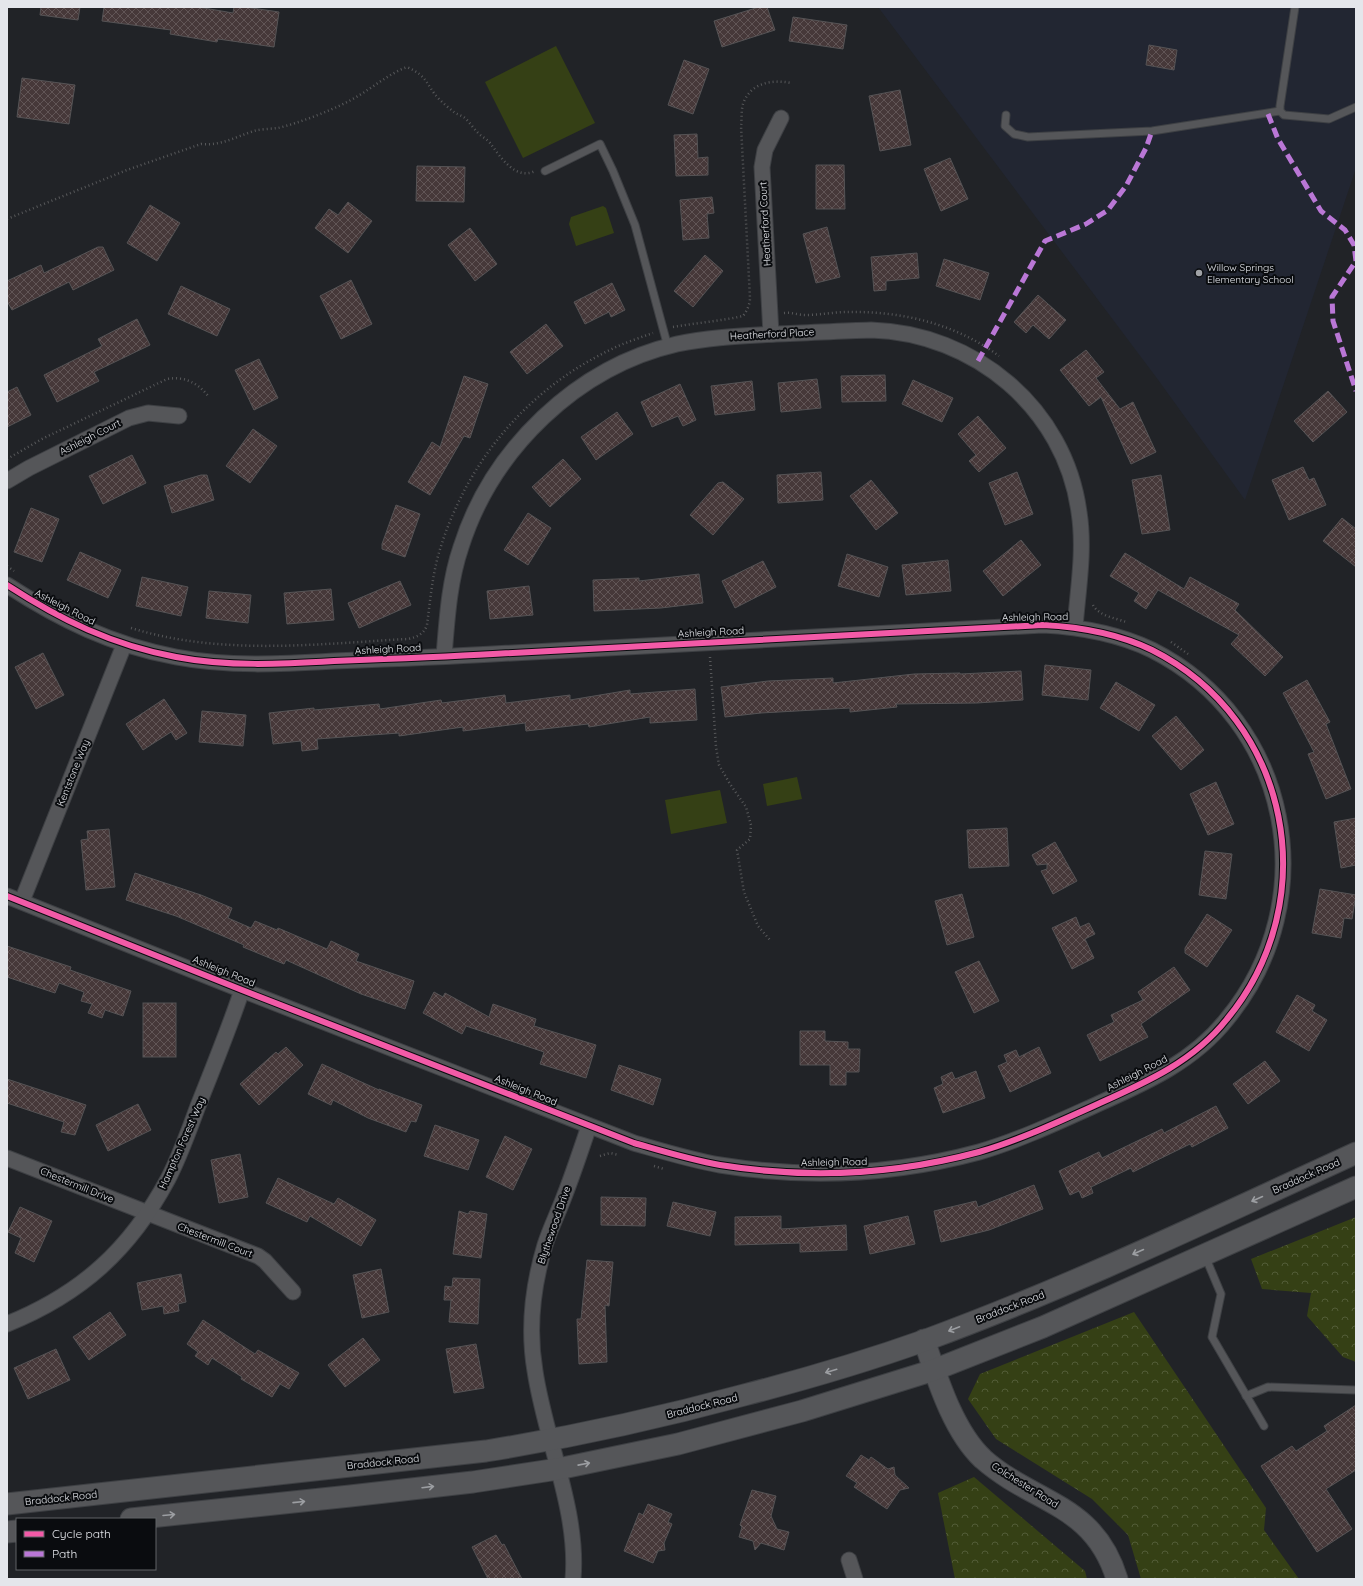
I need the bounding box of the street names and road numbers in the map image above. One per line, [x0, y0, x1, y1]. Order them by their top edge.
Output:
street label: Heatherford Court [756, 181, 774, 267]
street label: Heatherford Place [730, 325, 815, 343]
street label: Ashleigh Court [57, 416, 123, 458]
street label: Ashleigh Road [33, 586, 97, 628]
street label: Ashleigh Road [1002, 610, 1068, 624]
street label: Ashleigh Road [678, 624, 744, 640]
street label: Ashleigh Road [355, 641, 421, 657]
street label: Kentstone Way [54, 738, 92, 808]
street label: Ashleigh Road [191, 953, 257, 989]
street label: Ashleigh Road [1105, 1052, 1169, 1094]
street label: Ashleigh Road [493, 1072, 559, 1108]
street label: Hampton Forest Way [156, 1095, 208, 1191]
street label: Ashleigh Road [801, 1155, 867, 1169]
street label: Braddock Road [1270, 1155, 1342, 1197]
street label: Chestermill Drive [38, 1164, 116, 1206]
street label: Blythewood Drive [535, 1184, 574, 1266]
street label: Chestermill Court [176, 1220, 255, 1261]
street label: Braddock Road [974, 1288, 1046, 1326]
street label: Braddock Road [665, 1391, 739, 1421]
street label: Braddock Road [346, 1452, 420, 1472]
street label: Colchester Road [989, 1459, 1061, 1511]
street label: Braddock Road [24, 1488, 98, 1508]

